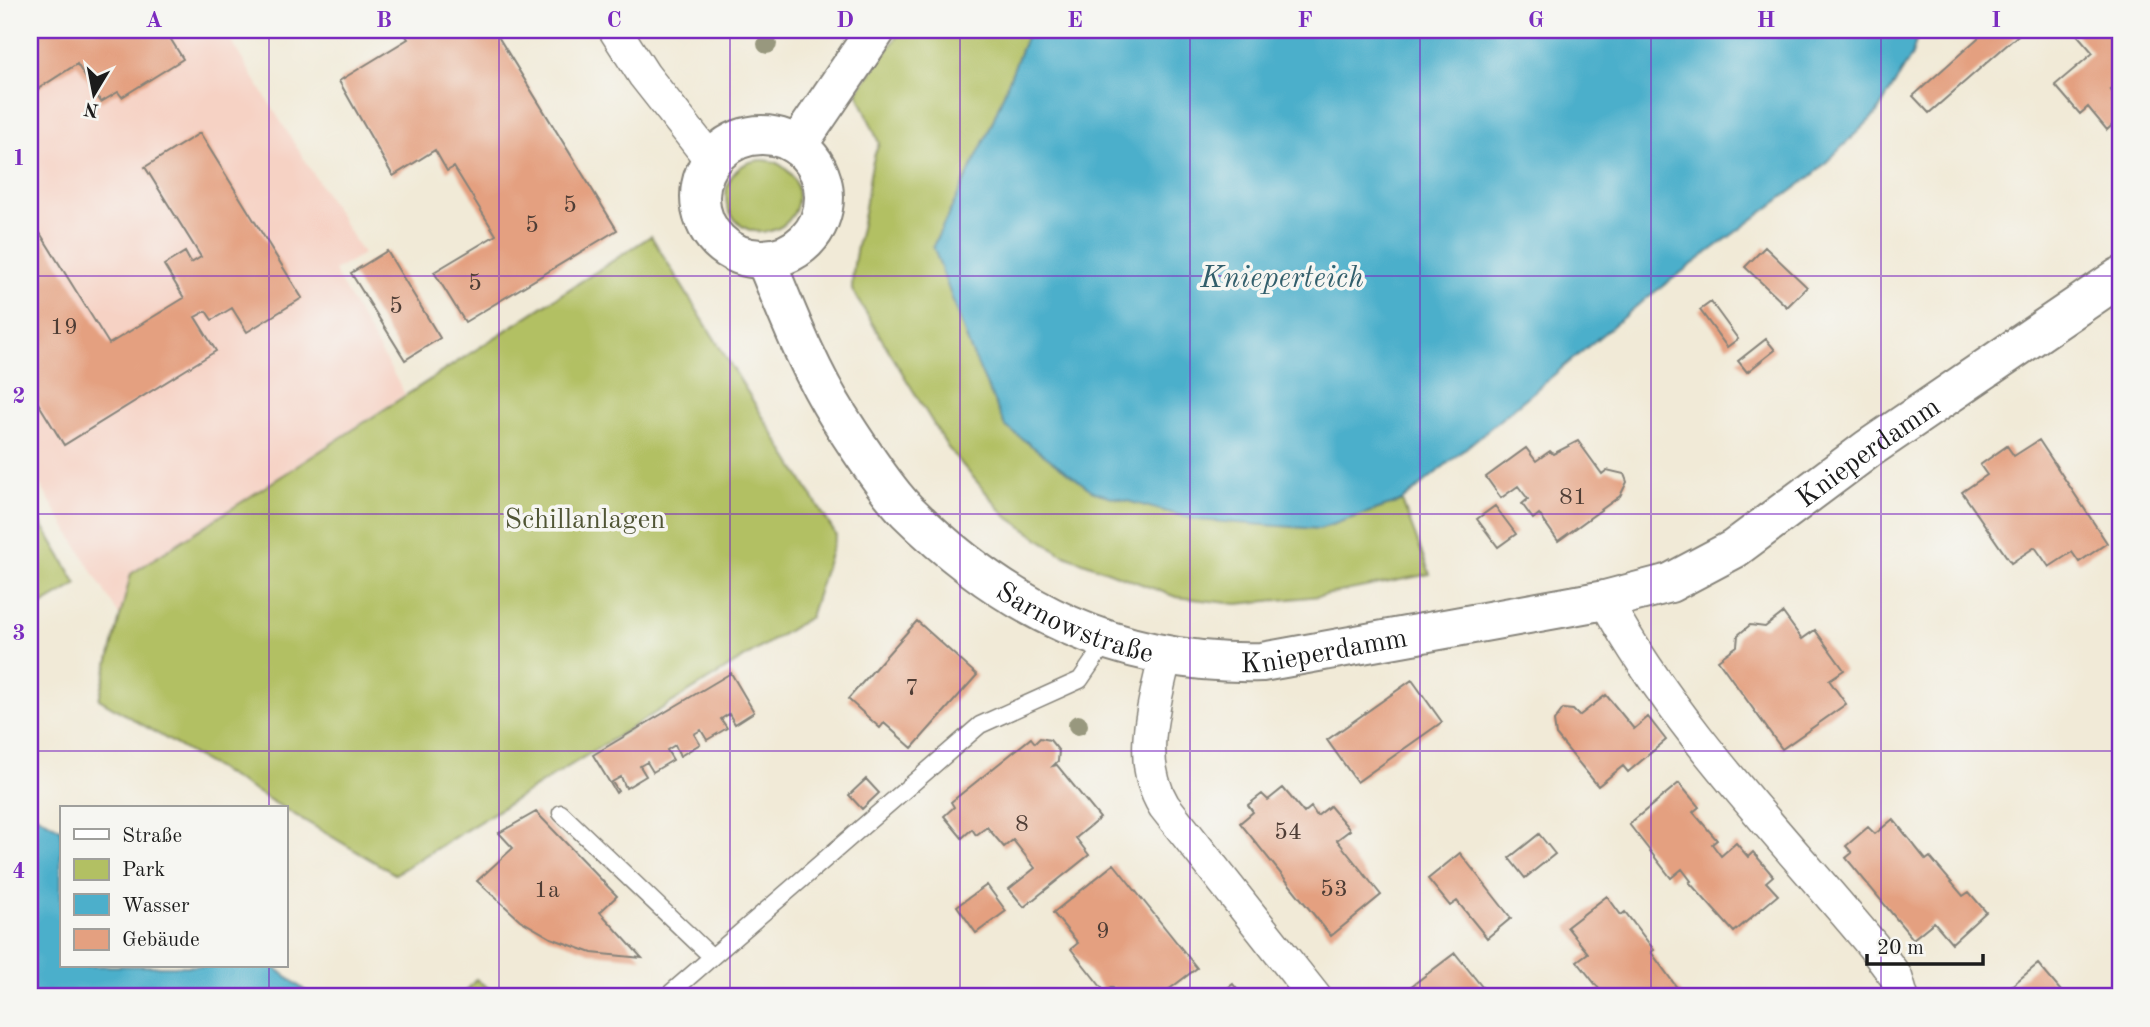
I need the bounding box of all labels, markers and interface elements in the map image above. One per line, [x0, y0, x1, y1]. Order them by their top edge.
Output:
text: A [145, 9, 163, 32]
text: B [376, 9, 392, 32]
text: C [606, 9, 622, 32]
text: D [836, 9, 854, 32]
text: E [1067, 9, 1083, 32]
text: F [1297, 9, 1313, 32]
text: G [1528, 9, 1544, 32]
text: H [1757, 9, 1775, 32]
text: I [1991, 9, 2001, 32]
north arrow [60, 60, 130, 130]
text: N [82, 98, 100, 119]
text: 1 [12, 147, 26, 170]
house number: 5 [563, 194, 577, 218]
house number: 5 [525, 214, 539, 238]
water label: Knieperteich [1199, 264, 1364, 294]
house number: 5 [468, 272, 482, 296]
house number: 5 [389, 295, 403, 319]
house number: 19 [50, 316, 78, 340]
text: 2 [12, 385, 26, 408]
street label: Knieperdamm [1792, 393, 1946, 514]
house number: 81 [1559, 486, 1587, 510]
park label: Schillanlagen [505, 507, 665, 535]
street label: Sarnowstraße [991, 578, 1156, 669]
text: 3 [12, 622, 26, 645]
street label: Knieperdamm [1240, 625, 1410, 679]
house number: 7 [905, 677, 919, 701]
legend [60, 806, 287, 968]
house number: 8 [1015, 813, 1029, 837]
house number: 54 [1274, 821, 1302, 845]
text: Straße [122, 826, 182, 847]
text: 4 [12, 860, 26, 883]
text: Park [122, 860, 165, 881]
house number: 53 [1320, 878, 1348, 902]
house number: 1a [534, 879, 560, 903]
text: Wasser [122, 896, 190, 917]
house number: 9 [1096, 920, 1110, 944]
scale bar [1867, 922, 1982, 966]
text: Gebäude [122, 930, 200, 951]
text: 20 m [1877, 938, 1924, 959]

